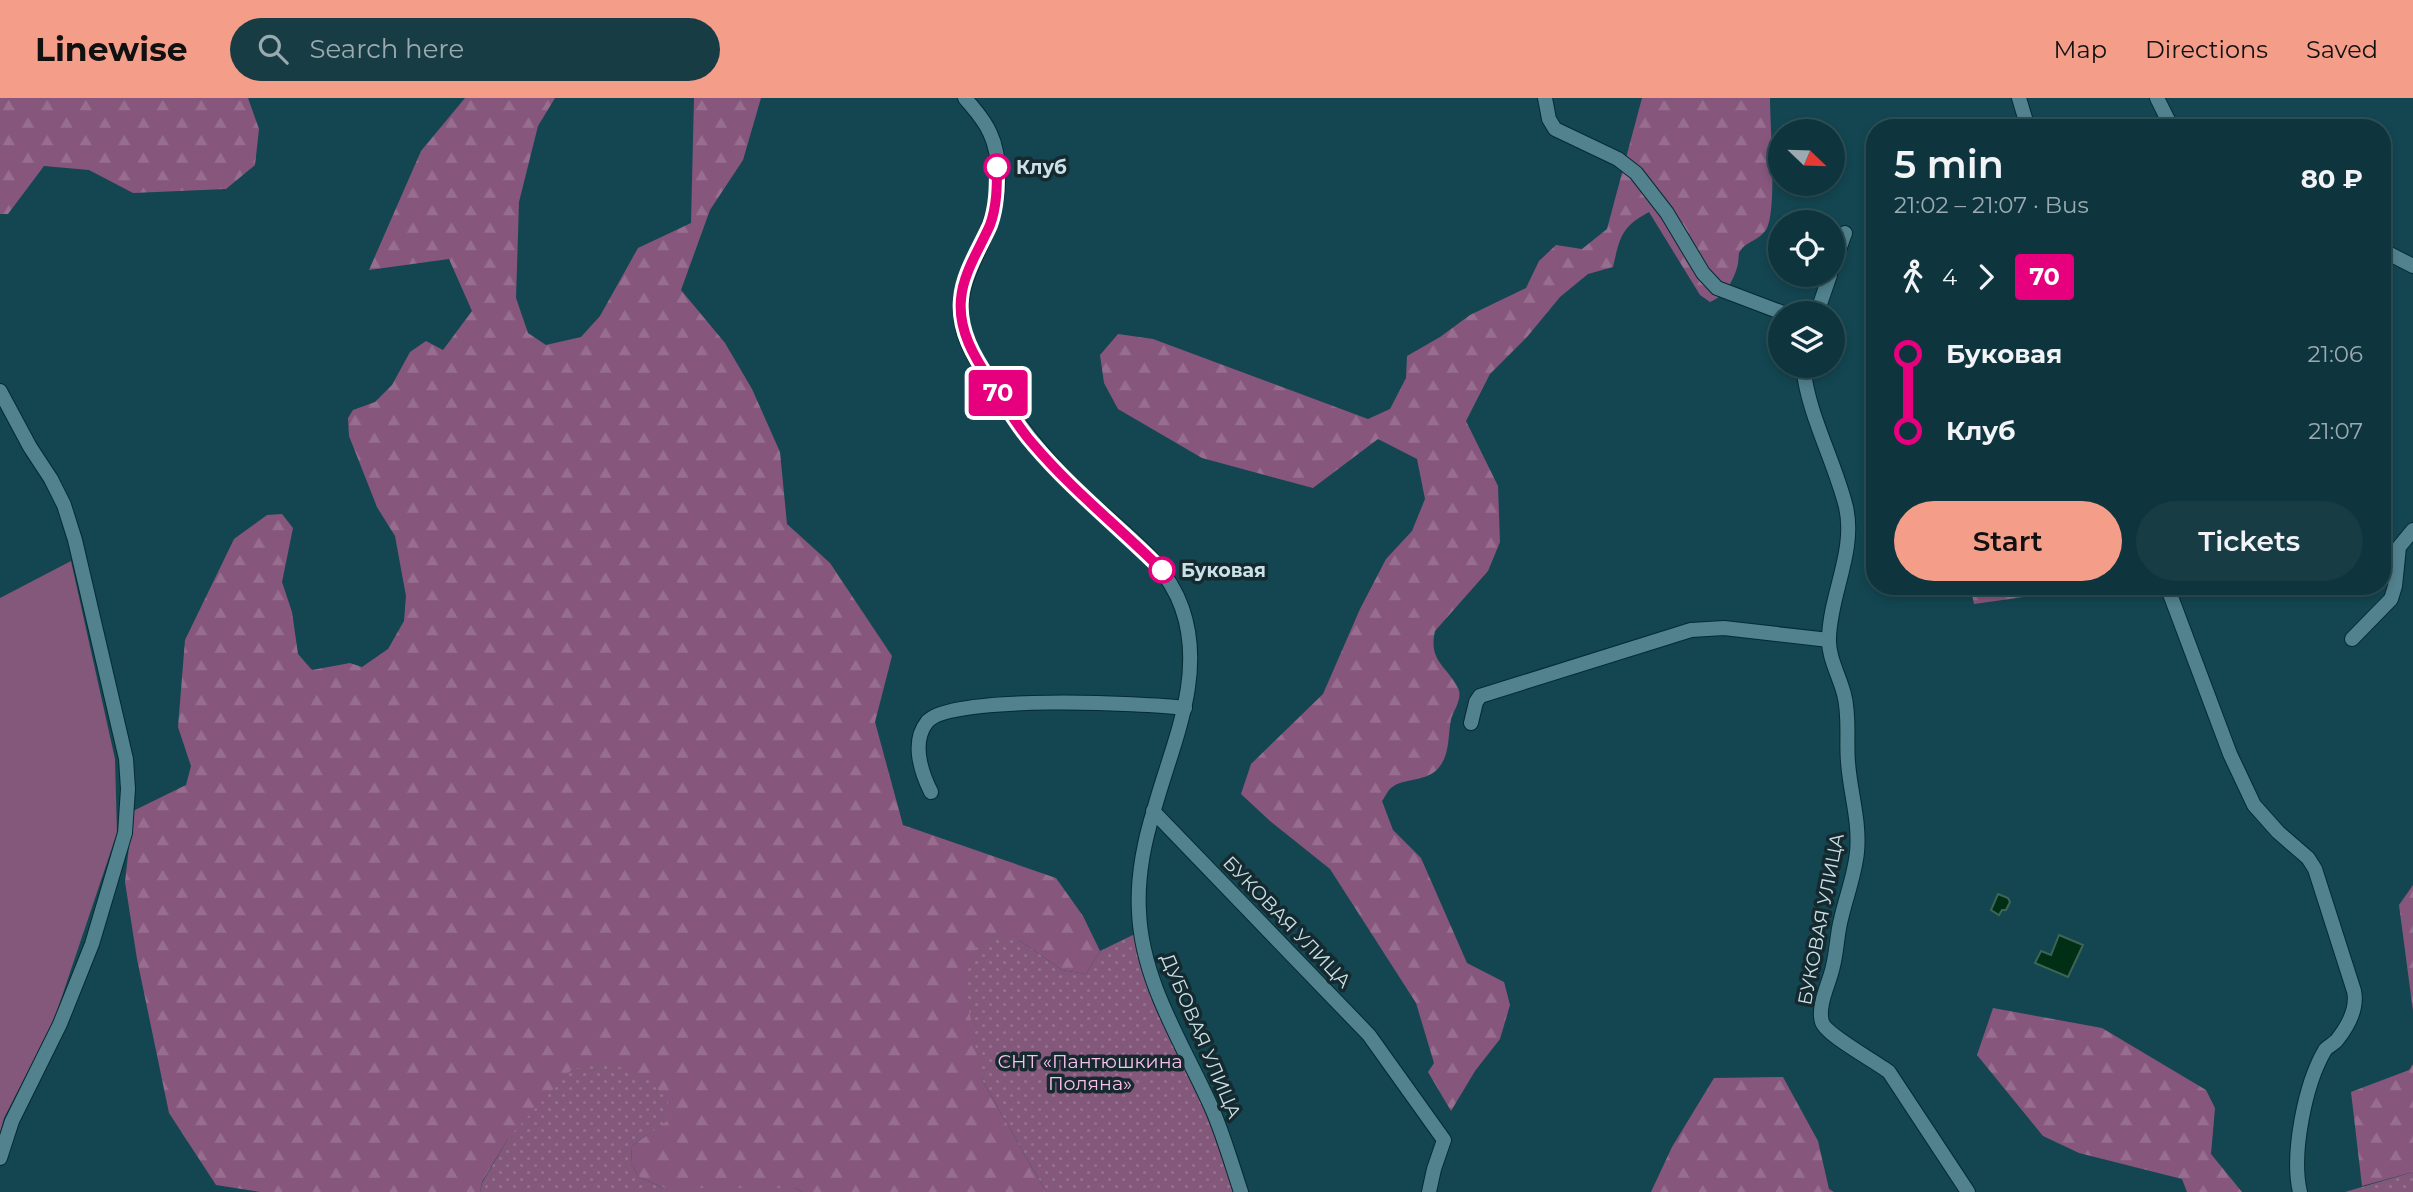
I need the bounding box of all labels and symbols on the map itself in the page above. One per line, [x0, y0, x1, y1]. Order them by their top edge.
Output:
north arrow [1768, 119, 1844, 196]
marker: Клуб [984, 154, 1010, 180]
place label: Клуб [1016, 156, 1067, 179]
line badge: 70 [967, 370, 1030, 416]
marker: Буковая [1149, 557, 1175, 583]
place label: Буковая [1181, 559, 1266, 582]
street label: БУКОВАЯ УЛИЦА [1793, 831, 1849, 1007]
street label: БУКОВАЯ УЛИЦА [1218, 851, 1356, 993]
street label: ДУБОВАЯ УЛИЦА [1156, 950, 1246, 1122]
park label: СНТ «Пантюшкина Поляна» [997, 1050, 1183, 1095]

